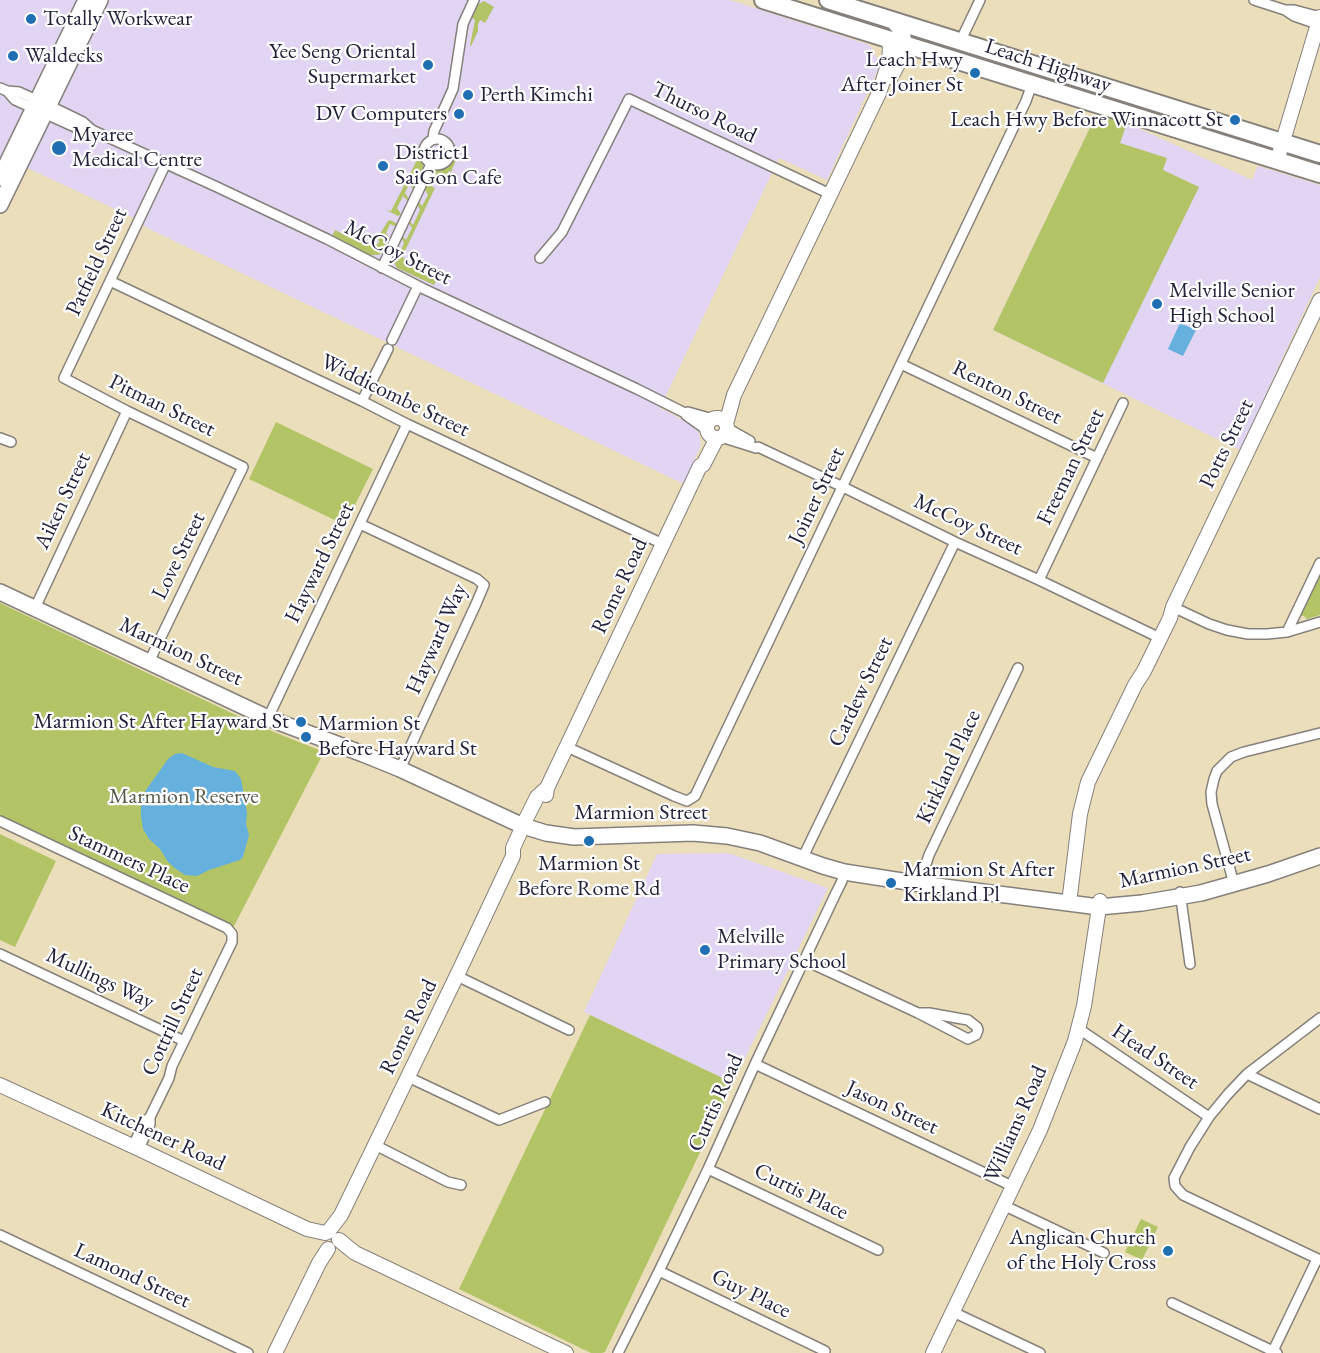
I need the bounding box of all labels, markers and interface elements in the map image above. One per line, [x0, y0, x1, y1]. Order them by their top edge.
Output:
place label: Totally Workwear [43, 6, 192, 32]
marker: Totally Workwear [24, 12, 38, 26]
street label: Leach Highway [981, 33, 1115, 99]
place label: Yee Seng Oriental Supermarket [269, 39, 416, 90]
place label: Waldecks [25, 43, 103, 69]
place label: Leach Hwy After Joiner St [841, 47, 963, 98]
marker: Waldecks [6, 49, 20, 63]
marker: Yee Seng Oriental Supermarket [421, 58, 435, 72]
marker: Leach Hwy After Joiner St [968, 66, 982, 80]
street label: Thurso Road [647, 76, 761, 150]
place label: Perth Kimchi [480, 82, 593, 108]
marker: Perth Kimchi [461, 88, 475, 102]
place label: DV Computers [315, 101, 447, 127]
marker: DV Computers [452, 107, 466, 121]
place label: Leach Hwy Before Winnacott St [950, 107, 1223, 133]
marker: Leach Hwy Before Winnacott St [1228, 113, 1242, 127]
place label: Myaree Medical Centre [72, 122, 202, 174]
marker: Myaree Medical Centre [50, 139, 68, 157]
place label: District1 SaiGon Cafe [395, 140, 502, 192]
marker: District1 SaiGon Cafe [376, 159, 390, 173]
street label: Patfield Street [61, 204, 133, 320]
street label: McCoy Street [340, 215, 456, 291]
place label: Melville Senior High School [1169, 278, 1295, 330]
marker: Melville Senior High School [1150, 297, 1164, 311]
street label: Widdicombe Street [316, 349, 474, 443]
street label: Renton Street [948, 355, 1066, 431]
street label: Pitman Street [105, 369, 219, 443]
street label: Potts Street [1194, 395, 1260, 493]
street label: Freeman Street [1032, 405, 1110, 529]
street label: Joiner Street [783, 443, 851, 549]
street label: Aiken Street [29, 448, 97, 554]
street label: McCoy Street [910, 488, 1026, 562]
street label: Hayward Street [279, 498, 361, 628]
street label: Love Street [147, 508, 211, 604]
street label: Rome Road [586, 534, 654, 638]
street label: Hayward Way [401, 579, 473, 699]
street label: Marmion Street [115, 612, 247, 692]
street label: Cardew Street [823, 633, 899, 751]
street label: Kirkland Place [911, 706, 987, 828]
place label: Marmion St After Hayward St [34, 709, 289, 735]
place label: Marmion St Before Hayward St [318, 711, 477, 762]
marker: Marmion St After Hayward St [294, 715, 308, 729]
marker: Marmion St Before Hayward St [299, 730, 313, 744]
park label: Marmion Reserve [109, 784, 259, 810]
street label: Marmion Street [574, 800, 708, 826]
street label: Stammers Place [64, 820, 194, 900]
marker: Marmion St Before Rome Rd [582, 834, 596, 848]
street label: Marmion Street [1117, 841, 1253, 895]
place label: Marmion St Before Rome Rd [518, 851, 660, 902]
place label: Marmion St After Kirkland Pl [903, 857, 1055, 908]
marker: Marmion St After Kirkland Pl [884, 876, 898, 890]
place label: Melville Primary School [717, 924, 846, 975]
street label: Mullings Way [42, 942, 158, 1016]
marker: Melville Primary School [698, 943, 712, 957]
street label: Cottrill Street [136, 964, 210, 1080]
street label: Rome Road [375, 975, 443, 1079]
street label: Head Street [1107, 1018, 1203, 1096]
street label: Curtis Road [683, 1050, 749, 1156]
street label: Williams Road [979, 1062, 1053, 1186]
street label: Jason Street [842, 1075, 942, 1141]
street label: Kitchener Road [97, 1097, 229, 1177]
street label: Curtis Place [750, 1158, 852, 1226]
place label: Anglican Church of the Holy Cross [1007, 1225, 1156, 1276]
street label: Lamond Street [70, 1238, 194, 1314]
marker: Anglican Church of the Holy Cross [1161, 1244, 1175, 1258]
street label: Guy Place [707, 1264, 795, 1324]

